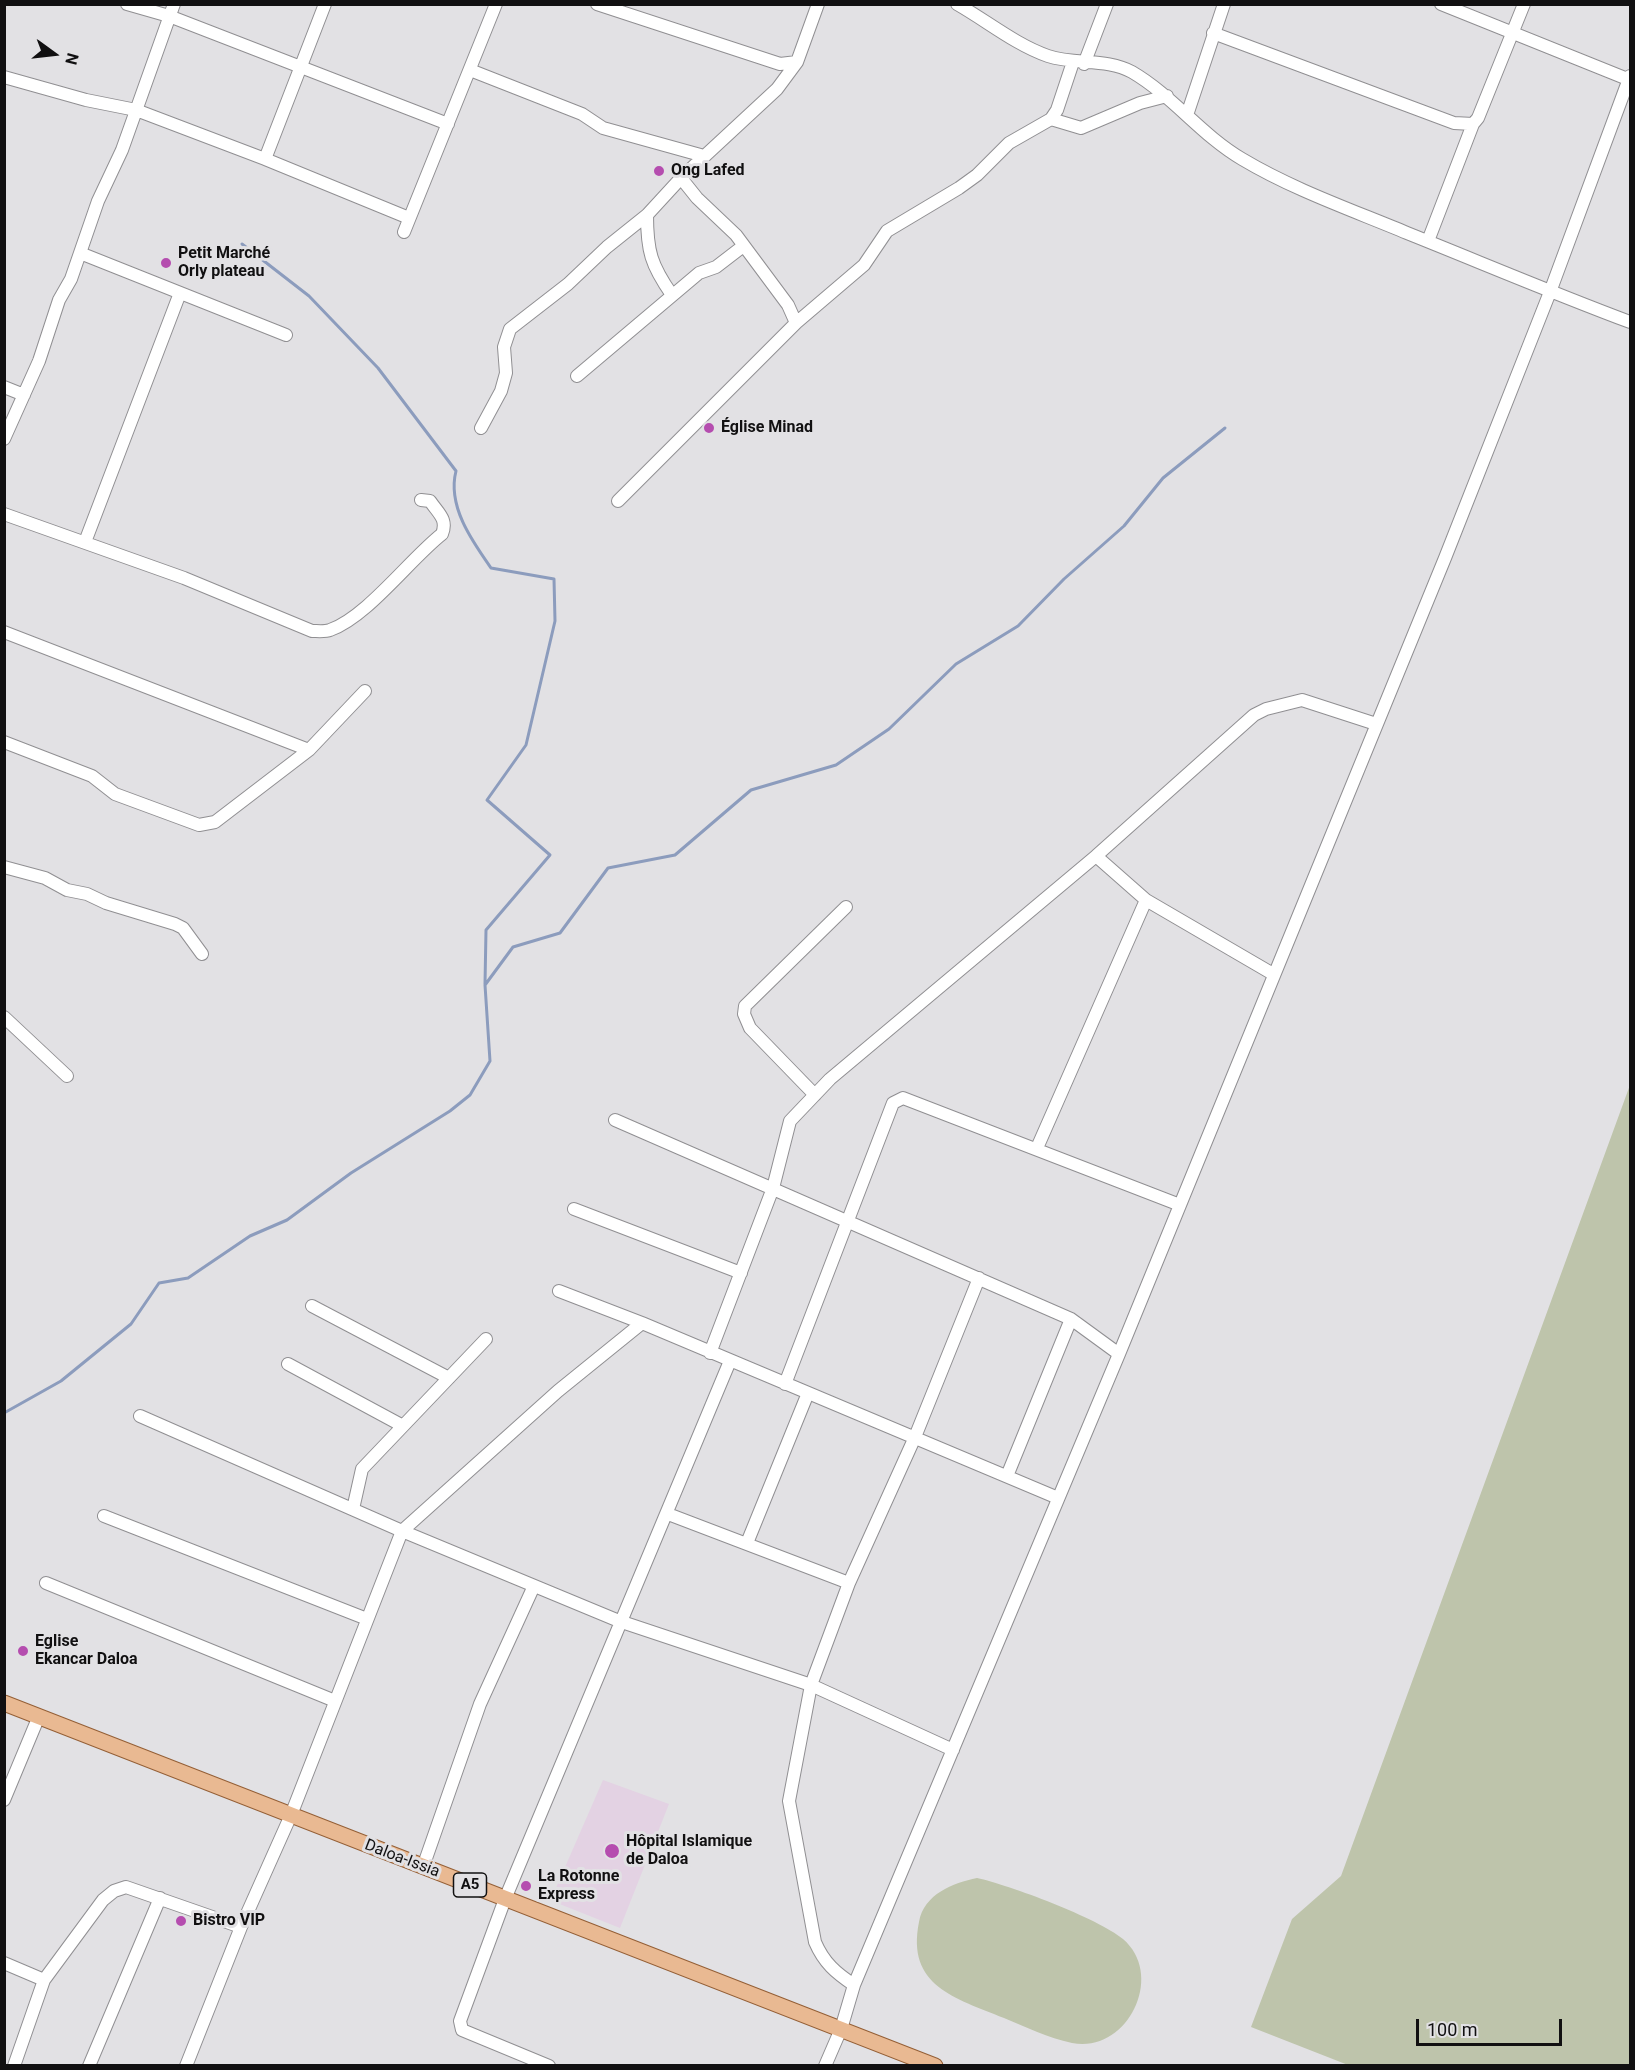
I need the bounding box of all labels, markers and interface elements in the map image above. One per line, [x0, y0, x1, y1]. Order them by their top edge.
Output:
north arrow [24, 24, 84, 84]
text: N [61, 51, 83, 67]
place label: Ong Lafed [671, 161, 745, 181]
marker: Ong Lafed [652, 164, 666, 178]
place label: Petit Marché Orly plateau [178, 244, 270, 282]
marker: Petit Marché Orly plateau [159, 256, 173, 270]
place label: Église Minad [721, 418, 813, 438]
marker: Église Minad [702, 421, 716, 435]
place label: Eglise Ekancar Daloa [35, 1632, 138, 1670]
marker: Eglise Ekancar Daloa [16, 1644, 30, 1658]
place label: Hôpital Islamique de Daloa [626, 1832, 752, 1870]
street label: Daloa-Issia [362, 1836, 442, 1882]
marker: Hôpital Islamique de Daloa [603, 1842, 621, 1860]
place label: La Rotonne Express [538, 1867, 619, 1905]
road number: A5 [454, 1873, 486, 1897]
marker: La Rotonne Express [519, 1879, 533, 1893]
place label: Bistro VIP [193, 1911, 265, 1931]
marker: Bistro VIP [174, 1914, 188, 1928]
scale bar [1419, 2007, 1564, 2045]
text: 100 m [1427, 2019, 1478, 2040]

